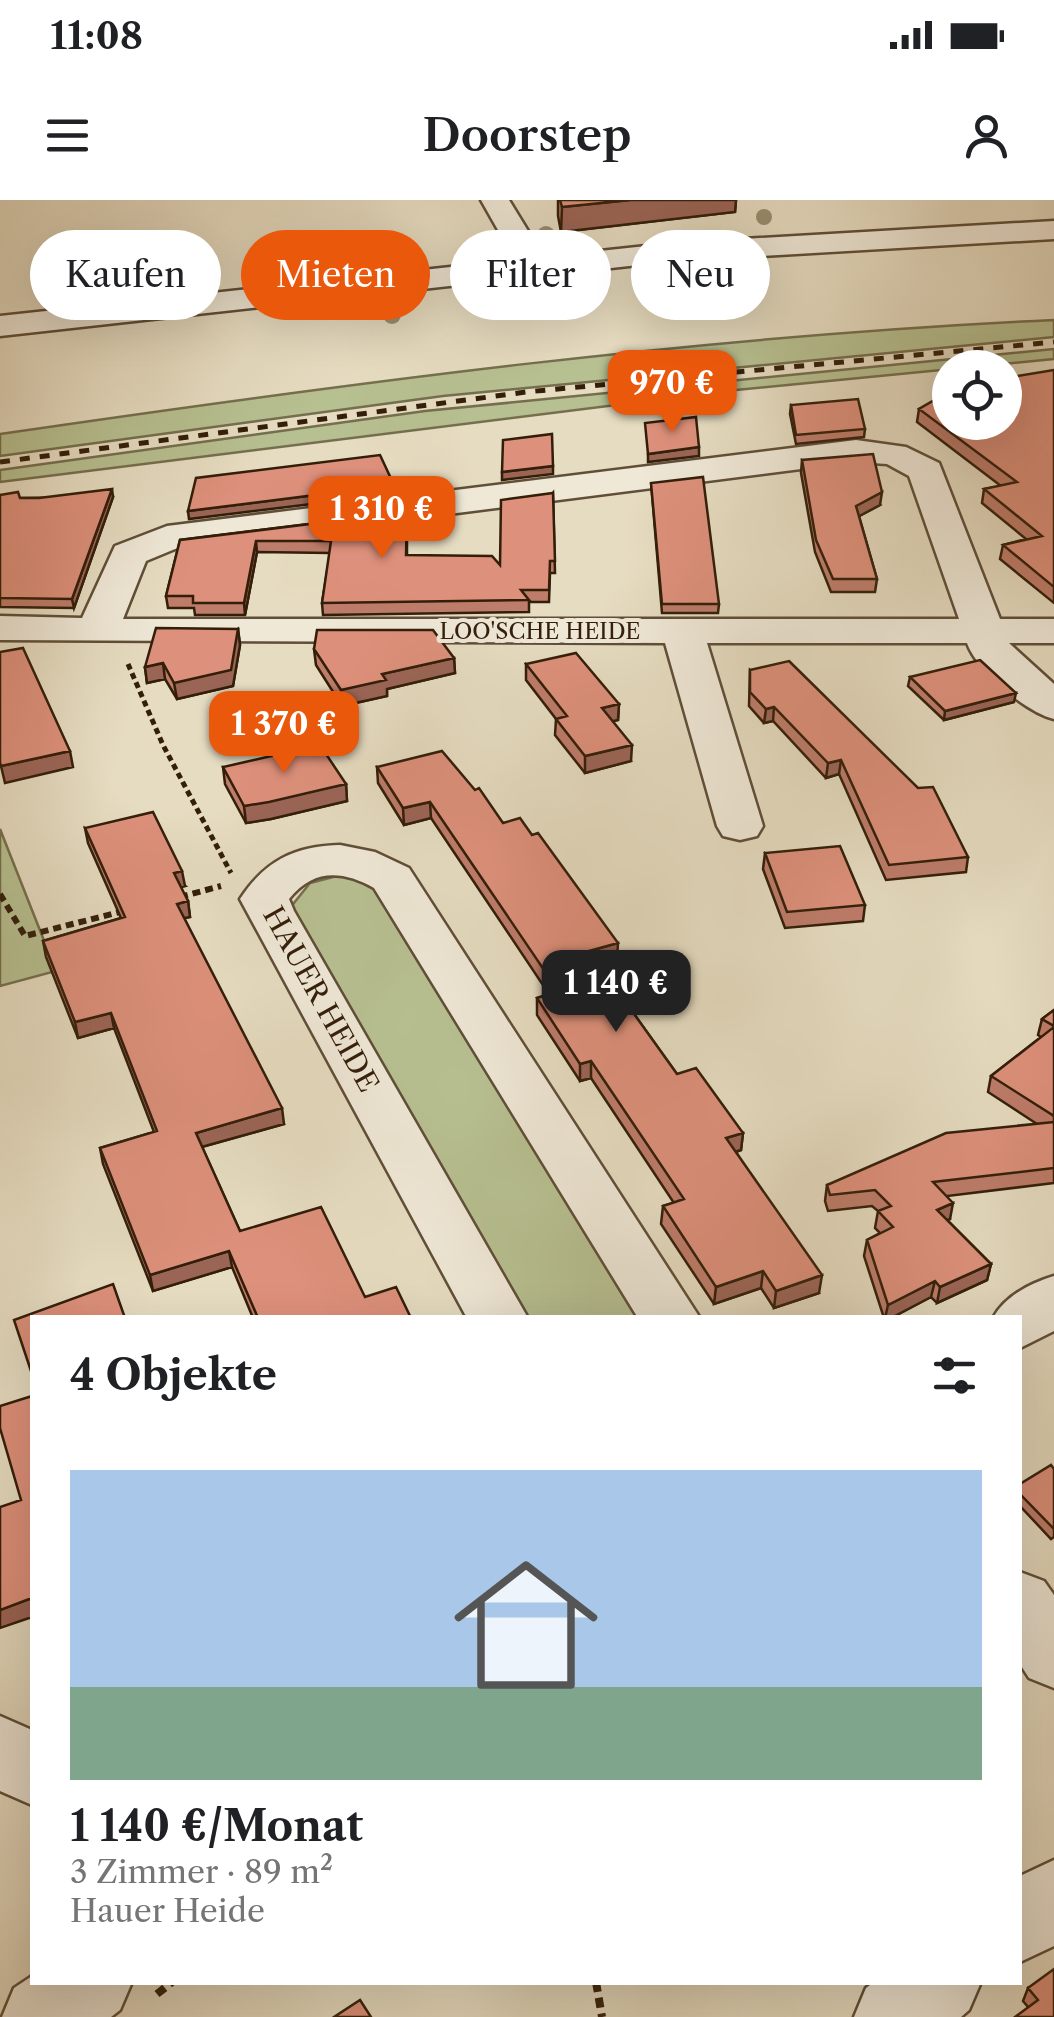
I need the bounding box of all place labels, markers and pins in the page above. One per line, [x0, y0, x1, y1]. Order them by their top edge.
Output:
pin: 970 € [602, 350, 742, 435]
pin: 1 310 € [290, 476, 474, 561]
pin: 1 370 € [192, 691, 376, 776]
pin: 1 140 € [524, 950, 708, 1035]

